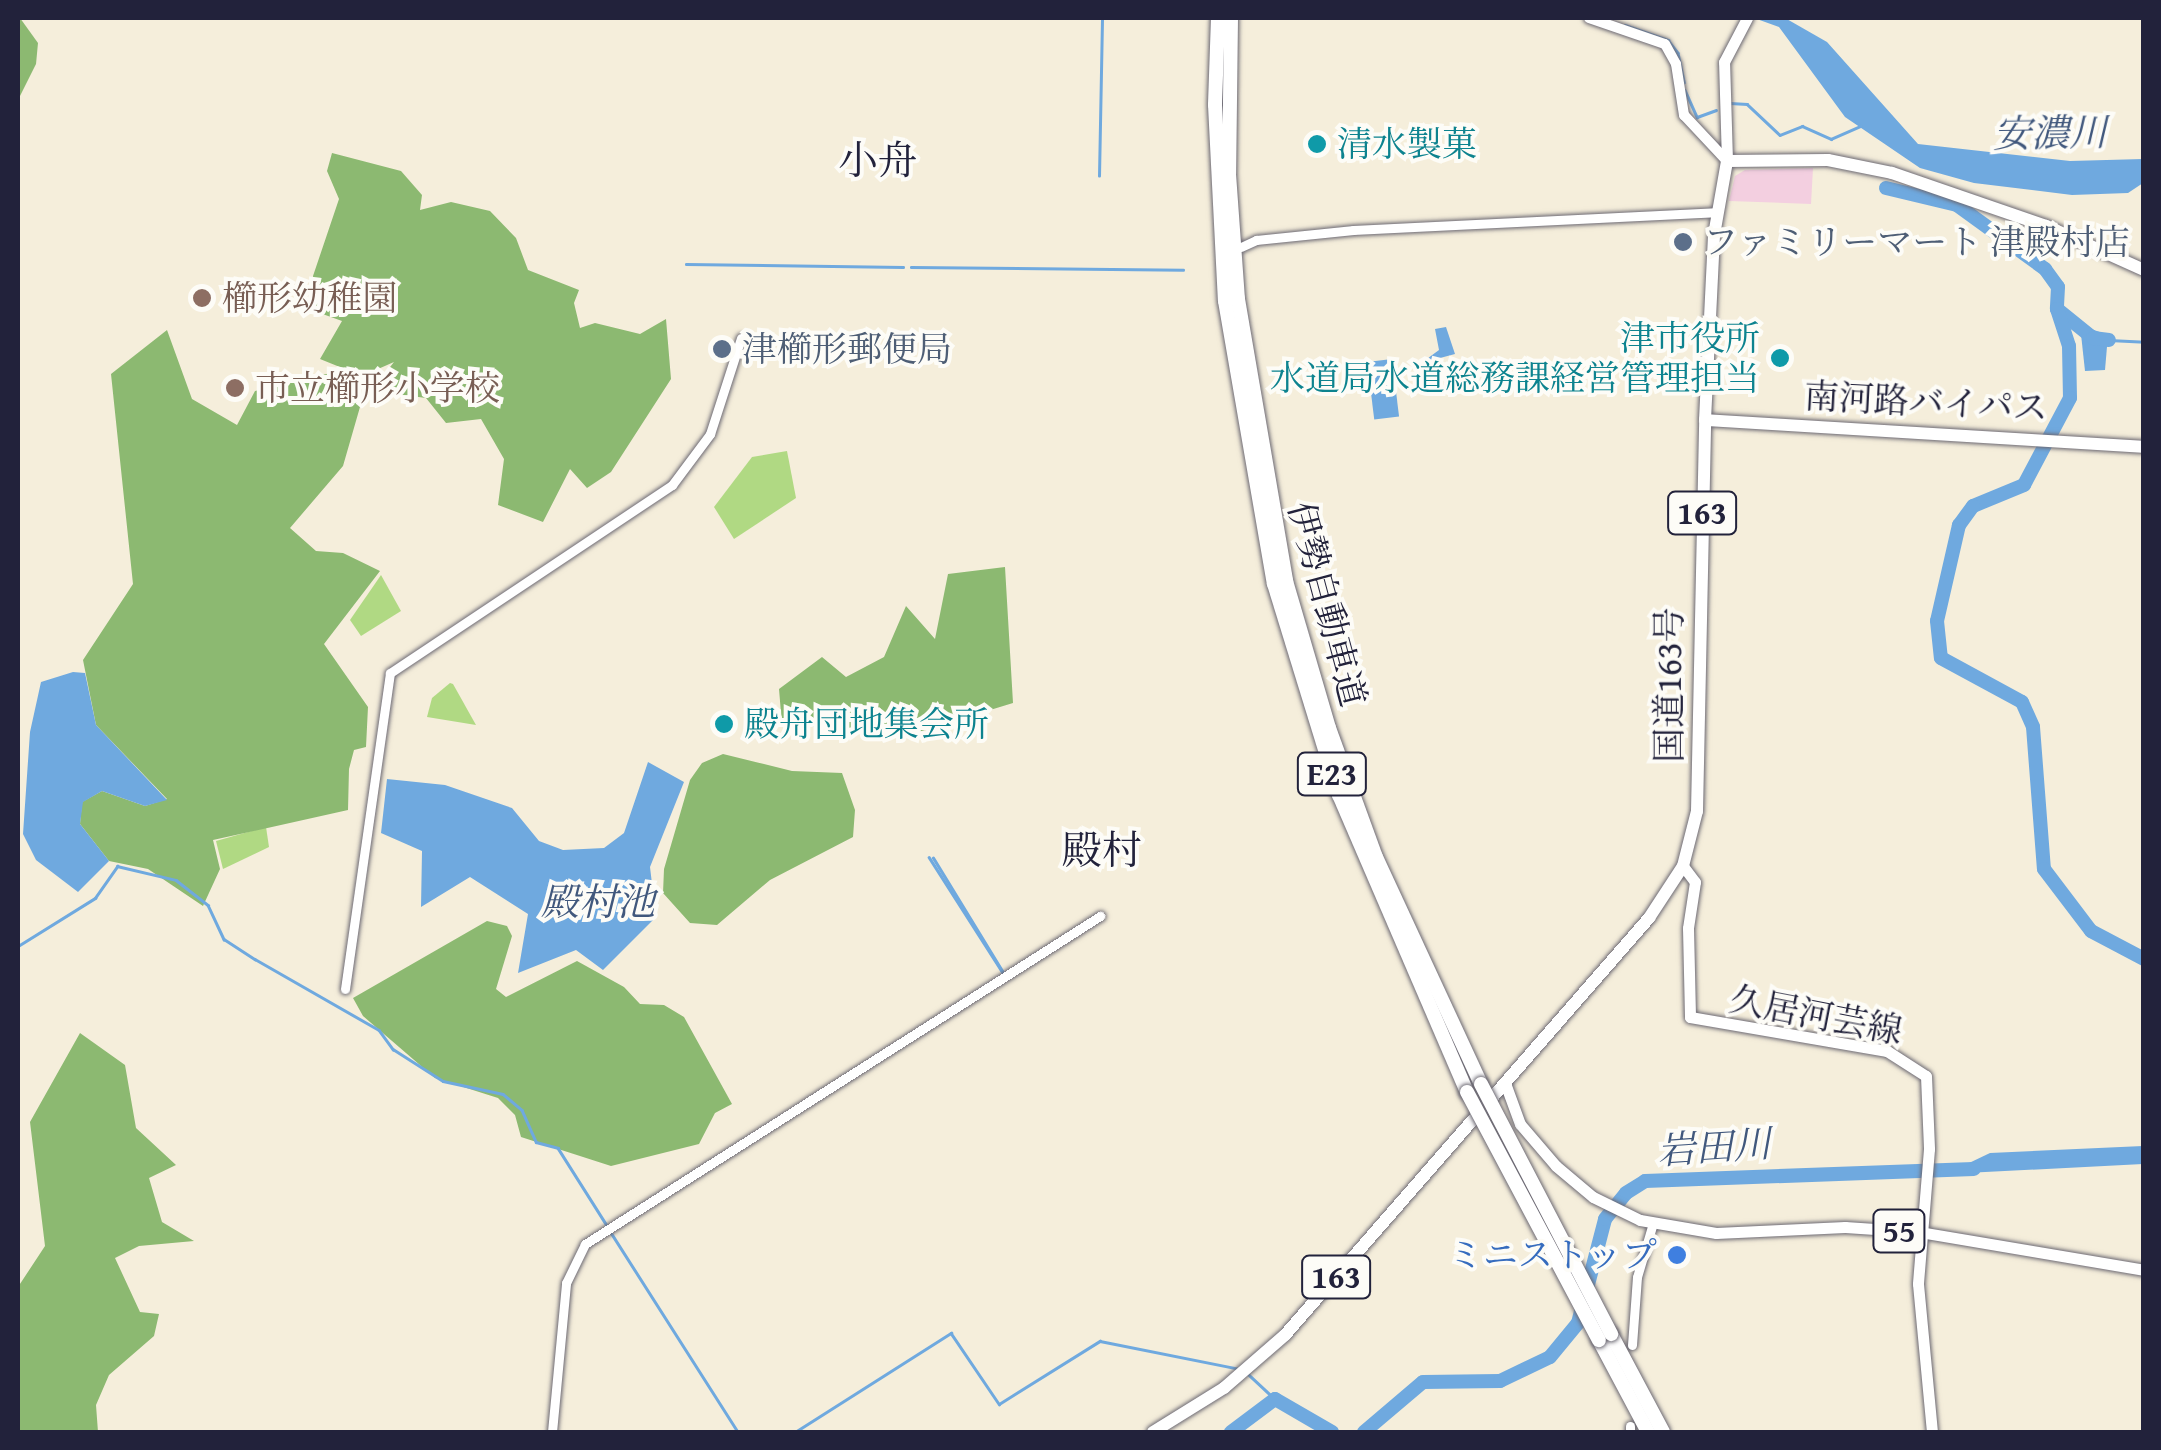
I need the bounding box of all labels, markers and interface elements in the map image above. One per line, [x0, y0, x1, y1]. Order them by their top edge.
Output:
water label: 安濃川 [1993, 109, 2107, 157]
place label: 清水製菓 [1337, 123, 1477, 165]
marker: 清水製菓 [1306, 133, 1328, 155]
district label: 小舟 [838, 136, 918, 184]
place label: ファミリーマート 津殿村店 [1703, 221, 2131, 263]
marker: ファミリーマート 津殿村店 [1672, 231, 1694, 253]
place label: 櫛形幼稚園 [222, 277, 397, 319]
marker: 櫛形幼稚園 [191, 287, 213, 309]
place label: 津市役所 水道局水道総務課経営管理担当 [1270, 317, 1760, 399]
place label: 津櫛形郵便局 [742, 328, 952, 370]
marker: 津櫛形郵便局 [711, 338, 733, 360]
marker: 津市役所 水道局水道総務課経営管理担当 [1769, 347, 1791, 369]
place label: 市立櫛形小学校 [255, 367, 500, 409]
street label: 南河路バイパス [1803, 375, 2049, 429]
marker: 市立櫛形小学校 [224, 377, 246, 399]
road number: 163 [1667, 486, 1737, 540]
street label: 伊勢自動車道 [1280, 497, 1374, 711]
street label: 国道163号 [1648, 607, 1690, 763]
place label: 殿舟団地集会所 [744, 703, 989, 745]
marker: 殿舟団地集会所 [713, 713, 735, 735]
road number: E23 [1294, 747, 1370, 801]
district label: 殿村 [1062, 826, 1142, 874]
water label: 殿村池 [541, 879, 655, 925]
street label: 久居河芸線 [1726, 978, 1906, 1052]
water label: 岩田川 [1656, 1120, 1772, 1174]
road number: 55 [1872, 1204, 1926, 1258]
place label: ミニストップ [1447, 1234, 1657, 1276]
marker: ミニストップ [1666, 1244, 1688, 1266]
road number: 163 [1301, 1250, 1371, 1304]

